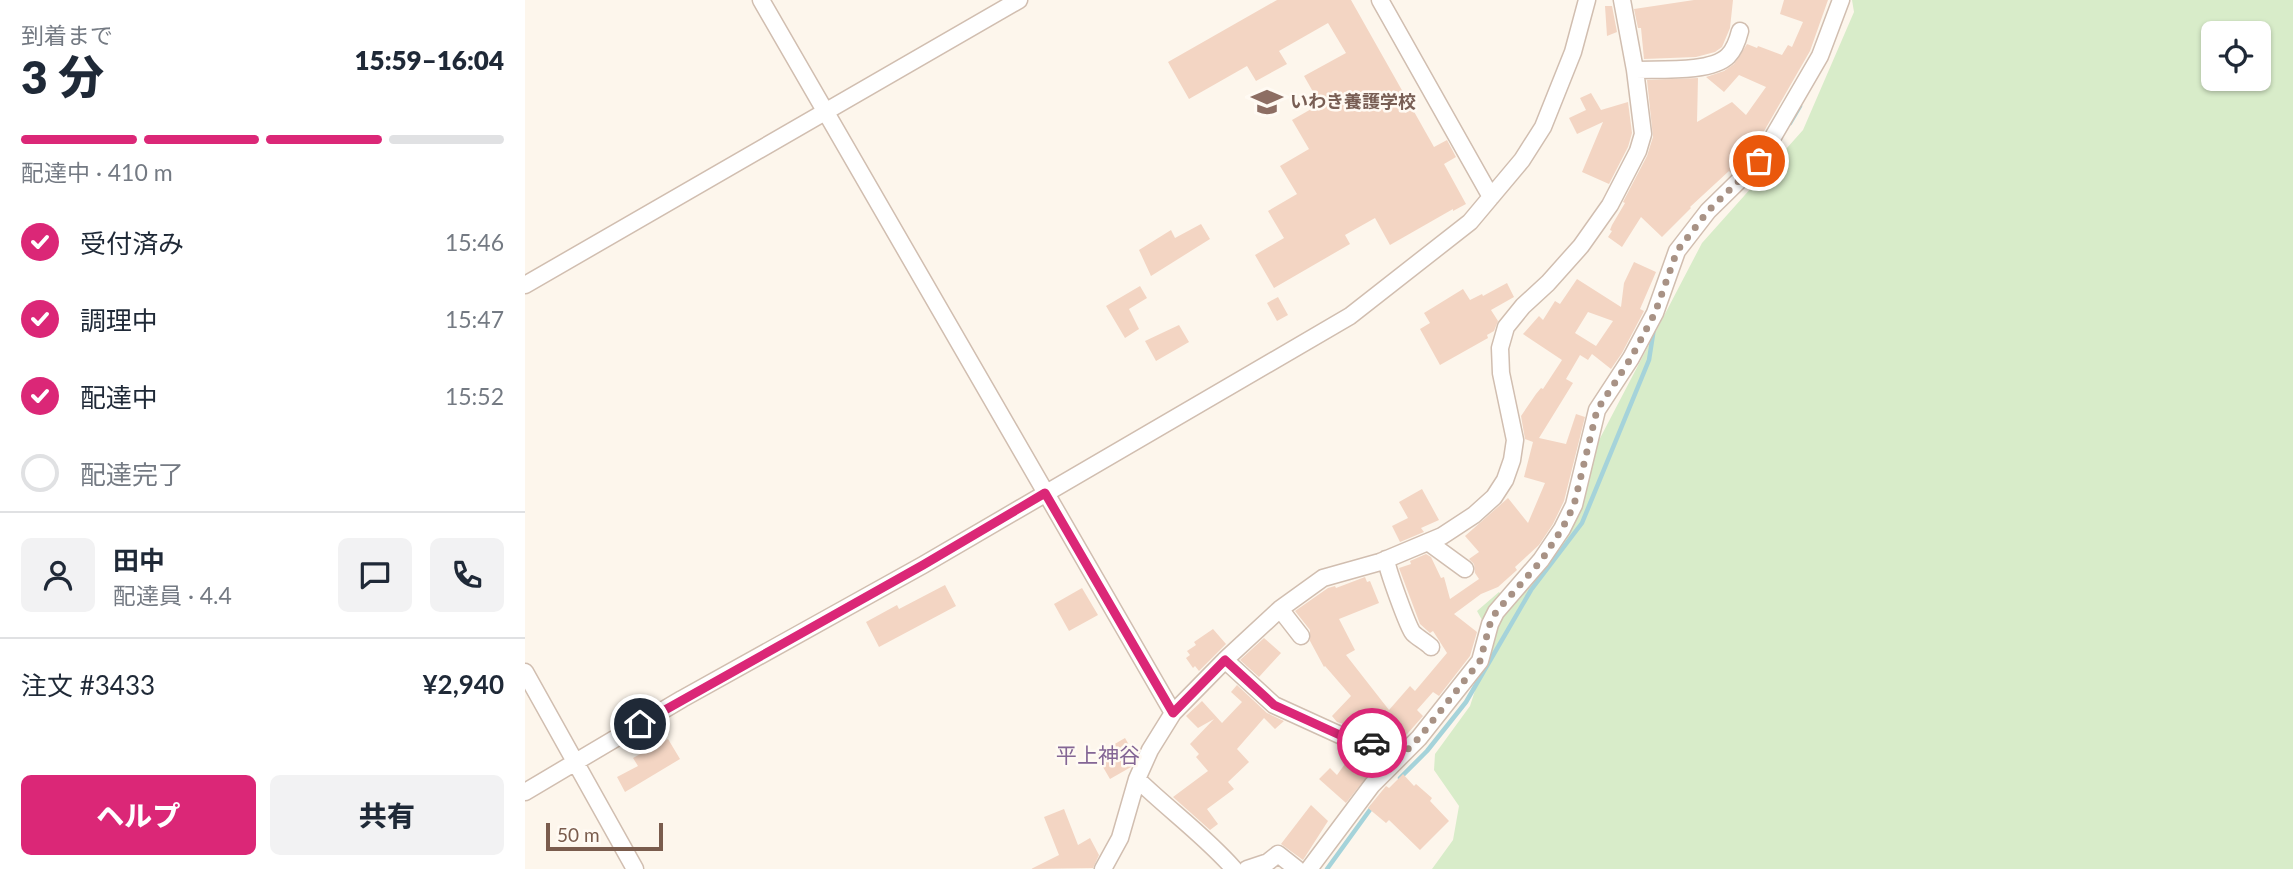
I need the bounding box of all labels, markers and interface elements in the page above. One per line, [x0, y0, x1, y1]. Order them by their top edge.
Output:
text: 到着まで [21, 21, 113, 49]
map controls [2201, 21, 2271, 91]
button: locate [2201, 21, 2271, 91]
text: 15:59–16:04 [354, 44, 504, 76]
text: 3 分 [21, 49, 104, 104]
school or university icon: いわき養護学校 [1250, 85, 1284, 119]
place label: いわき養護学校 [1290, 90, 1416, 112]
pin [1729, 131, 1789, 191]
icon: bag [1740, 142, 1778, 180]
text: 配達中 · 410 m [21, 158, 173, 186]
icon: check [21, 223, 59, 261]
text: 受付済み [80, 227, 184, 259]
text: 15:46 [445, 228, 504, 256]
icon: check [21, 300, 59, 338]
text: 調理中 [80, 304, 158, 336]
text: 15:47 [445, 305, 504, 333]
icon: check [21, 377, 59, 415]
text: 配達中 [80, 381, 158, 413]
text: 15:52 [445, 382, 504, 410]
text: 配達完了 [80, 458, 184, 490]
button: person [21, 538, 95, 612]
button: chat [338, 538, 412, 612]
button: phone [430, 538, 504, 612]
text: 田中 [113, 544, 165, 576]
text: 配達員 · 4.4 [113, 581, 232, 609]
text: ¥2,940 [423, 668, 504, 700]
text: 注文 #3433 [21, 669, 155, 701]
pin [610, 694, 670, 754]
icon: home [621, 705, 659, 743]
courier [1337, 708, 1407, 778]
icon: car [1353, 724, 1391, 762]
district label: 平上神谷 [1056, 742, 1140, 767]
button: ヘルプ [21, 775, 256, 855]
button: 共有 [270, 775, 504, 855]
scale bar [546, 820, 663, 852]
text: 50 m [557, 823, 600, 846]

